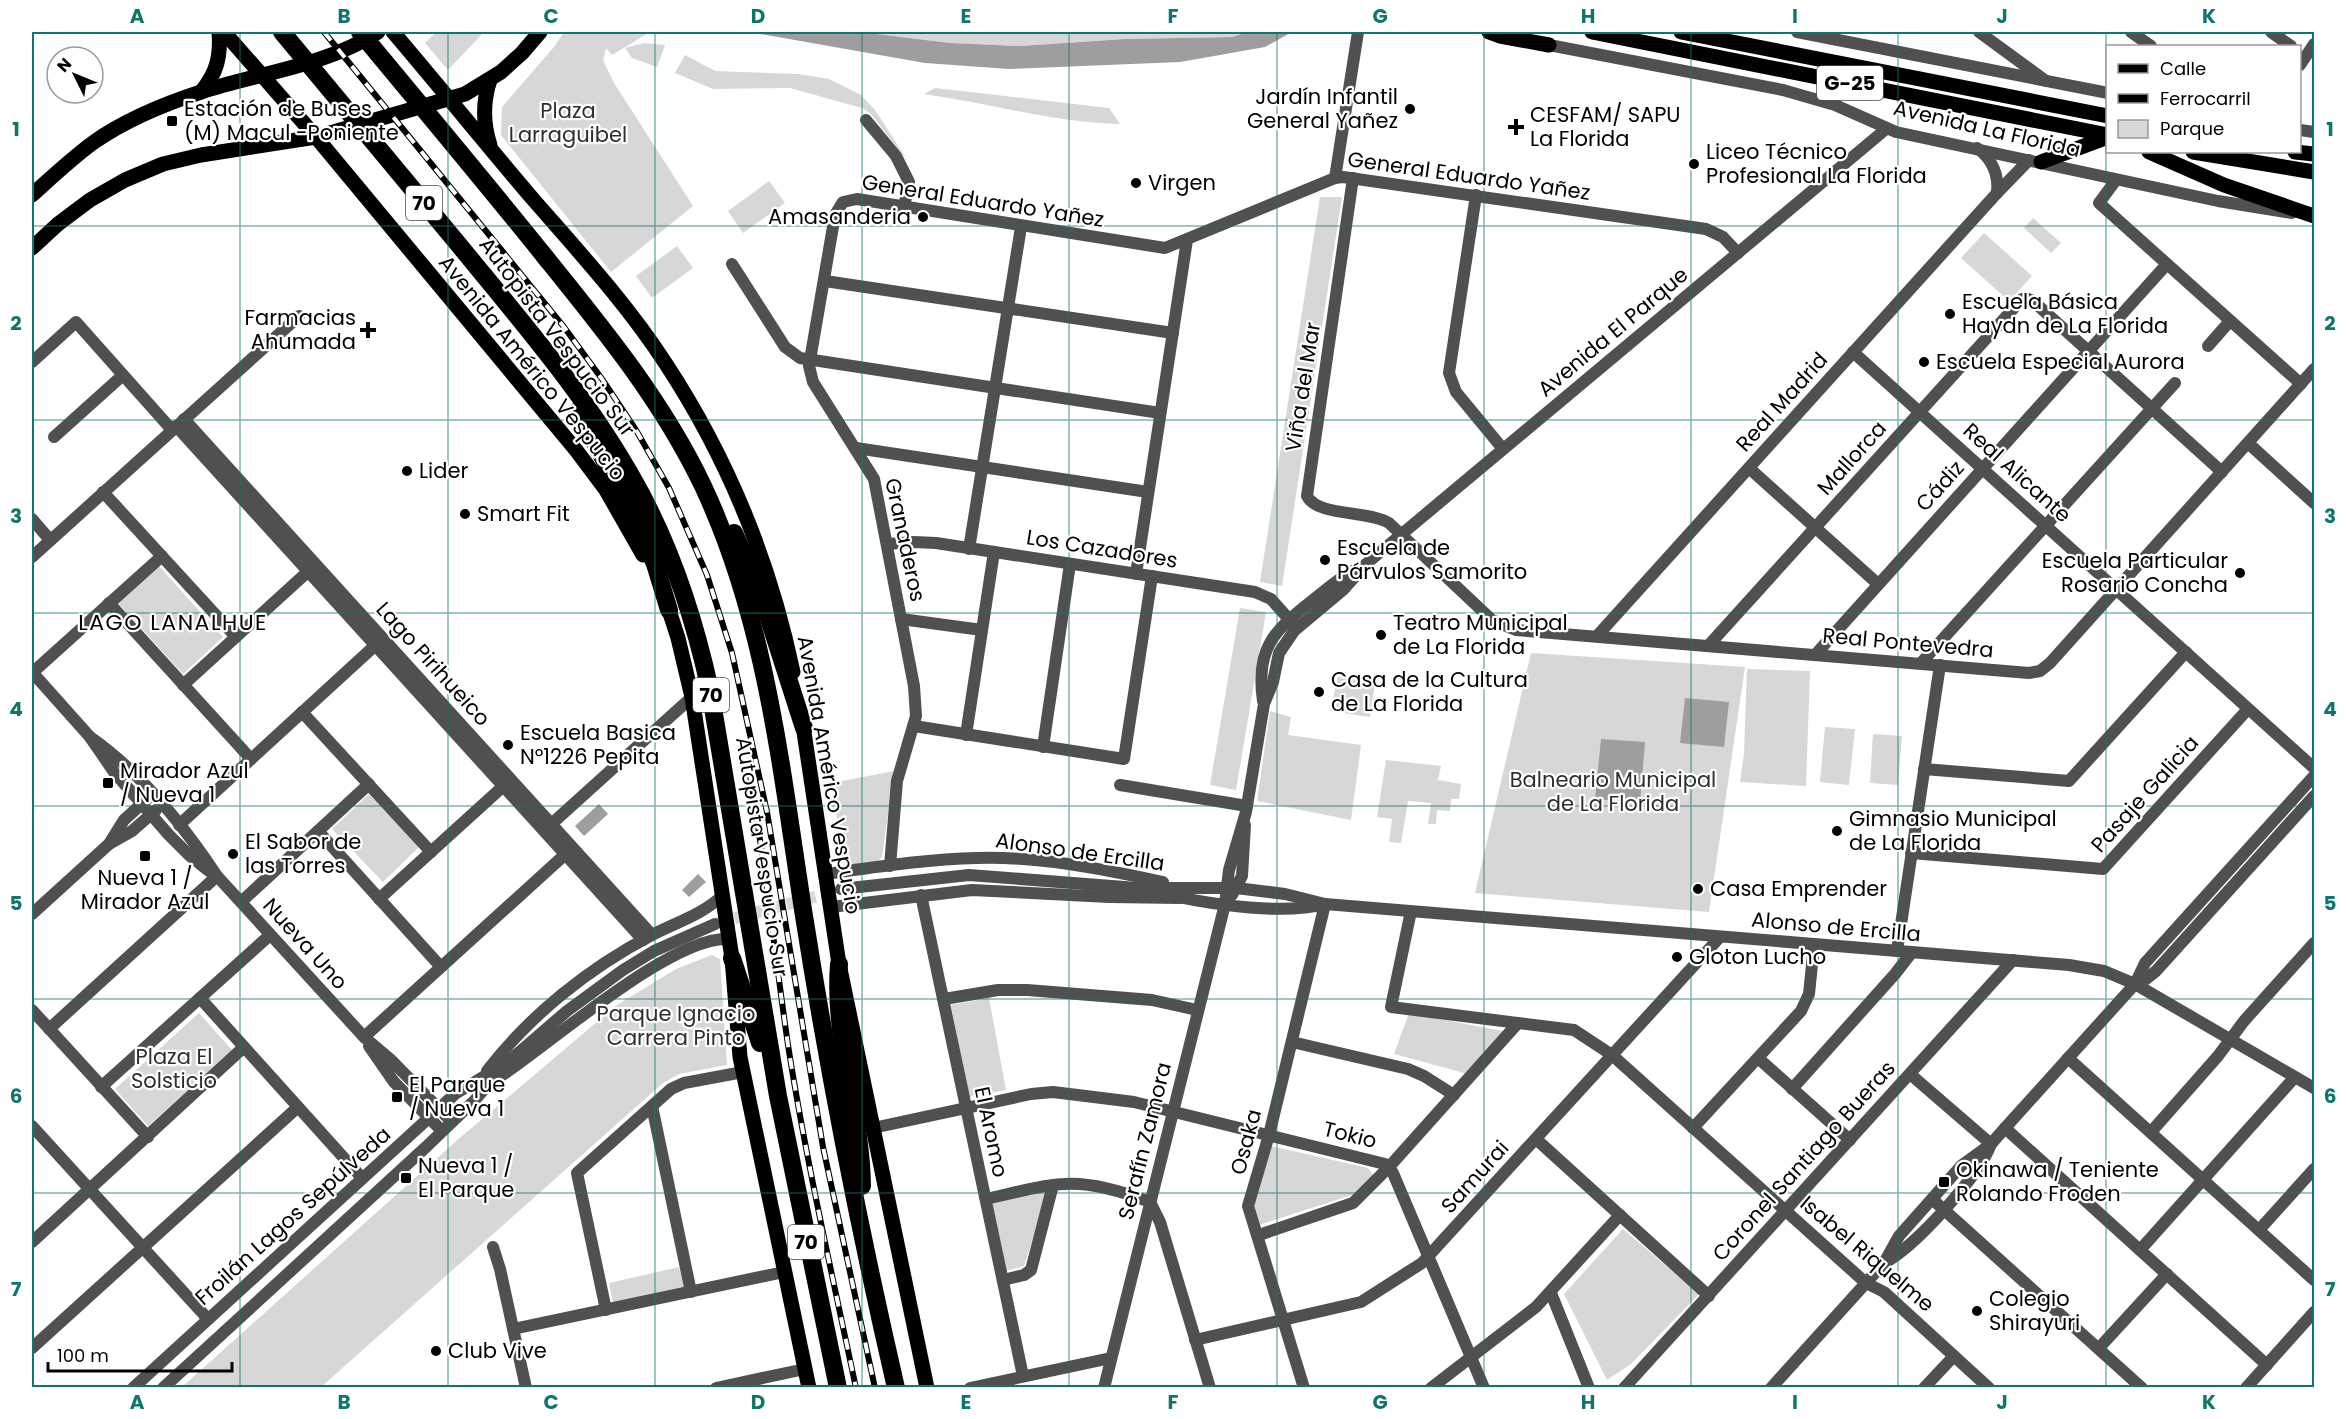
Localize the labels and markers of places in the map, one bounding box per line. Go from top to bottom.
place label: Jardín Infantil General Yañez [1247,82,1398,135]
place label: Estación de Buses (M) Macul -Poniente [184,94,399,147]
place label: CESFAM/ SAPU La Florida [1530,100,1681,153]
marker: Jardín Infantil General Yañez [1403,102,1417,116]
marker: Estación de Buses (M) Macul -Poniente [165,114,179,128]
marker: CESFAM/ SAPU La Florida [1507,118,1525,136]
place label: Liceo Técnico Profesional La Florida [1706,137,1927,190]
marker: Liceo Técnico Profesional La Florida [1687,157,1701,171]
place label: Virgen [1148,168,1216,197]
marker: Virgen [1129,176,1143,190]
place label: Amasanderia [768,202,911,231]
marker: Amasanderia [916,210,930,224]
place label: Escuela Básica Haydn de La Florida [1962,287,2168,340]
place label: Farmacias Ahumada [244,303,356,356]
marker: Escuela Básica Haydn de La Florida [1943,307,1957,321]
marker: Farmacias Ahumada [361,323,375,337]
place label: Escuela Especial Aurora [1936,347,2185,376]
marker: Escuela Especial Aurora [1917,355,1931,369]
place label: Lider [419,456,468,485]
marker: Lider [400,464,414,478]
place label: Smart Fit [477,499,570,528]
marker: Smart Fit [458,507,472,521]
place label: Escuela de Párvulos Samorito [1337,533,1527,586]
place label: Escuela Particular Rosario Concha [2042,546,2228,599]
marker: Escuela de Párvulos Samorito [1318,553,1332,567]
marker: Escuela Particular Rosario Concha [2233,566,2247,580]
place label: Teatro Municipal de La Florida [1393,608,1568,661]
marker: Teatro Municipal de La Florida [1374,628,1388,642]
place label: Casa de la Cultura de La Florida [1331,665,1528,718]
marker: Casa de la Cultura de La Florida [1312,685,1326,699]
place label: Escuela Basica N°1226 Pepita [520,718,676,771]
marker: Escuela Basica N°1226 Pepita [501,738,515,752]
place label: Mirador Azul / Nueva 1 [120,756,249,809]
marker: Mirador Azul / Nueva 1 [101,776,115,790]
place label: Gimnasio Municipal de La Florida [1849,804,2057,857]
marker: Gimnasio Municipal de La Florida [1830,824,1844,838]
place label: El Sabor de las Torres [245,827,361,880]
marker: El Sabor de las Torres [226,847,240,861]
marker: Nueva 1 / Mirador Azul [138,849,152,863]
place label: Nueva 1 / Mirador Azul [81,863,209,916]
place label: Casa Emprender [1710,874,1887,903]
marker: Casa Emprender [1691,882,1705,896]
place label: Gloton Lucho [1689,942,1826,971]
marker: Gloton Lucho [1670,950,1684,964]
place label: El Parque / Nueva 1 [409,1070,505,1123]
marker: El Parque / Nueva 1 [390,1090,404,1104]
place label: Nueva 1 / El Parque [418,1151,514,1204]
place label: Okinawa / Teniente Rolando Froden [1956,1155,2159,1208]
marker: Nueva 1 / El Parque [399,1171,413,1185]
marker: Okinawa / Teniente Rolando Froden [1937,1175,1951,1189]
place label: Colegio Shirayuri [1989,1284,2080,1337]
marker: Colegio Shirayuri [1970,1304,1984,1318]
place label: Club Vive [448,1336,547,1365]
marker: Club Vive [429,1344,443,1358]

